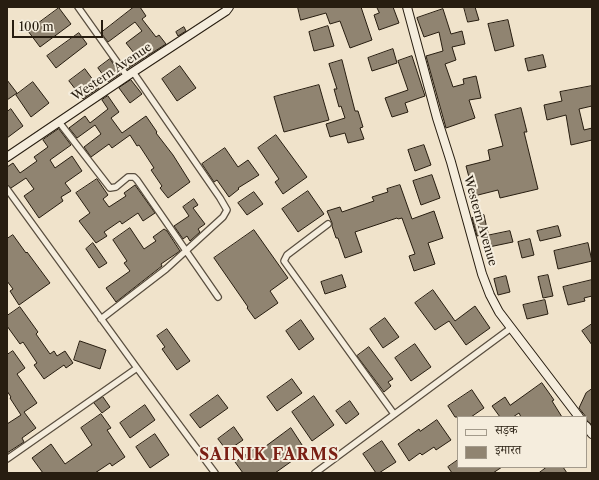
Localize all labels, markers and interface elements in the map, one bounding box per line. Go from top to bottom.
scale bar [14,12,105,38]
text: 100 m [19,19,54,34]
street label: Western Avenue [69,40,155,104]
street label: Western Avenue [460,174,500,268]
legend [457,416,587,468]
text: सड़क [495,422,518,437]
text: इमारत [495,442,521,457]
district label: SAINIK FARMS [199,445,339,465]

